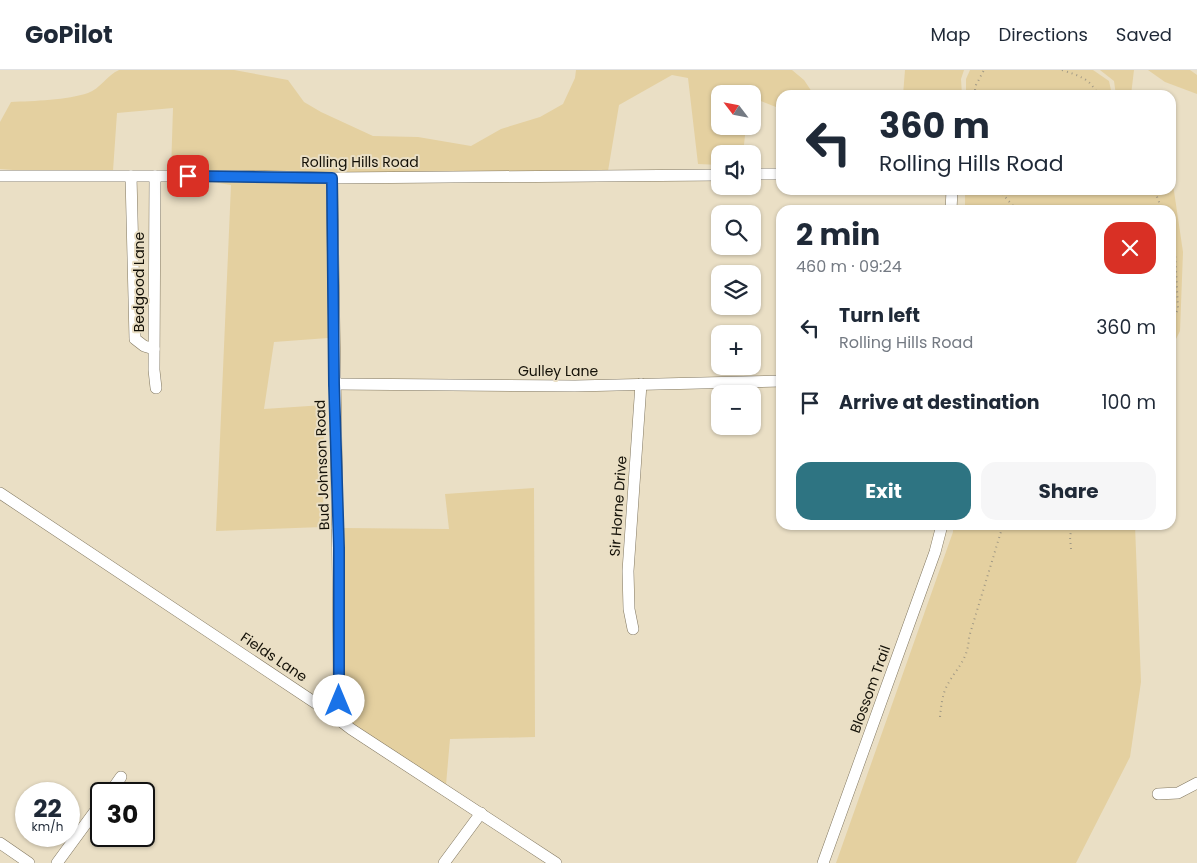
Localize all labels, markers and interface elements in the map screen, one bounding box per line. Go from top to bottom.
text: GoPilot [25,18,113,51]
text: Map [931,22,970,47]
text: Directions [998,22,1088,47]
text: Saved [1116,22,1172,47]
north arrow [711,85,761,135]
map controls [711,85,761,435]
text: 360 m [879,101,990,150]
icon: left [796,110,861,175]
button: sound [711,145,761,195]
text: Rolling Hills Road [879,148,1064,179]
street label: Rolling Hills Road [301,152,419,172]
pin [167,155,209,197]
icon: arrive [174,162,202,190]
button: search [711,205,761,255]
text: 2 min [796,213,880,256]
button: close [1104,222,1156,274]
street label: Bedgood Lane [129,231,149,332]
text: 460 m · 09:24 [796,255,902,278]
button: layers [711,265,761,315]
text: Turn left [839,302,920,329]
icon: left [796,314,824,342]
text: 360 m [1096,314,1156,341]
button: + [711,325,761,375]
text: Rolling Hills Road [839,331,973,354]
street label: Gulley Lane [518,361,598,381]
button: − [711,385,761,435]
icon: arrive [796,389,824,417]
text: Arrive at destination [839,389,1040,416]
text: 100 m [1101,389,1156,416]
street label: Bud Johnson Road [310,399,334,531]
street label: Sir Horne Drive [605,455,632,557]
button: Exit [796,462,971,520]
button: Share [981,462,1156,520]
street label: Fields Lane [237,627,311,687]
street label: Blossom Trail [845,642,895,736]
position arrow [312,674,364,726]
speed limit sign: 30 [90,782,155,847]
text: 22 [33,791,62,826]
text: km/h [32,818,63,835]

